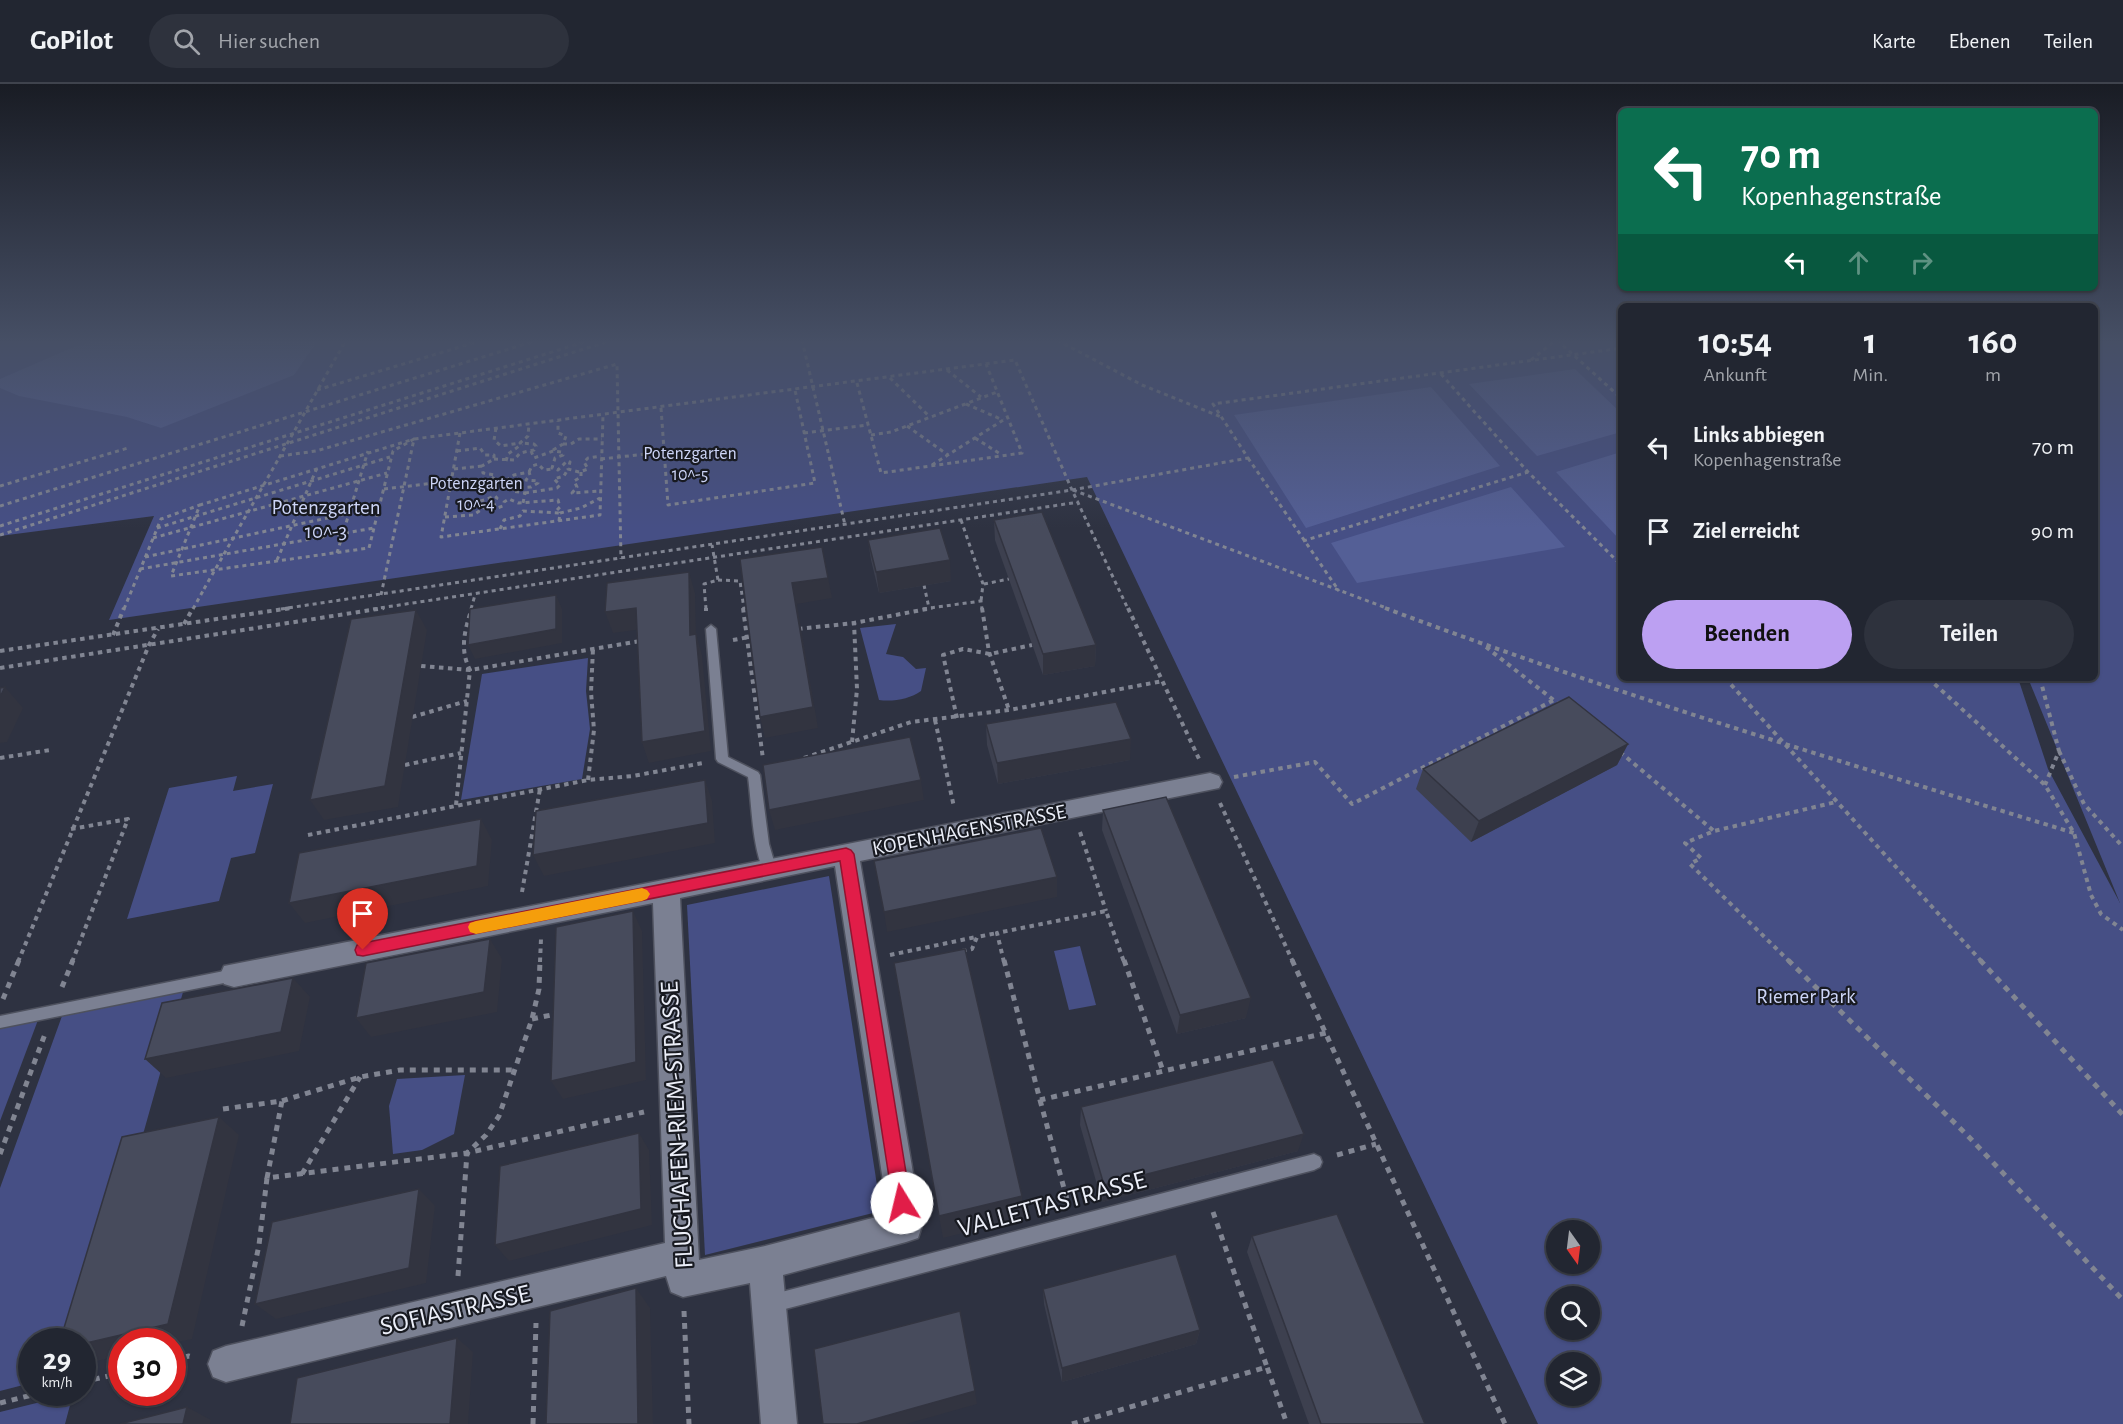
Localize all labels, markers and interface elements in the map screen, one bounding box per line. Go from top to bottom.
search box [149,14,569,68]
icon: search [170,25,203,58]
text: GoPilot [30,27,113,55]
text: Hier suchen [218,30,320,52]
text: Karte [1872,31,1916,52]
text: Ebenen [1949,31,2011,52]
text: Teilen [2044,31,2093,52]
icon: left [1642,132,1720,210]
text: 70 m [1741,134,1821,176]
text: Kopenhagenstraße [1741,183,1942,210]
icon: left [1779,246,1812,279]
icon: ahead [1842,246,1875,279]
icon: right [1905,246,1938,279]
text: 10:54 [1698,324,1772,360]
text: 1 [1864,324,1877,360]
text: 160 [1968,324,2018,360]
text: Ankunft [1703,365,1767,385]
text: Min. [1852,365,1888,385]
text: m [1985,365,2001,385]
text: Links abbiegen [1693,424,1825,446]
icon: left [1642,431,1675,464]
text: 70 m [2032,436,2074,458]
park label: Potenzgarten 10^-5 [643,445,737,484]
text: Kopenhagenstraße [1693,450,1842,470]
park label: Potenzgarten 10^-4 [429,475,523,514]
park label: Potenzgarten 10^-3 [271,497,381,542]
icon: arrive [1642,515,1675,548]
text: Ziel erreicht [1693,520,1800,542]
text: 90 m [2031,520,2074,542]
button: Beenden [1642,600,1852,669]
button: Teilen [1864,600,2074,669]
street label: KOPENHAGENSTRASSE [870,801,1068,859]
pin [337,888,388,950]
icon: arrive [346,897,379,930]
street label: FLUGHAFEN-RIEM-STRASSE [656,981,698,1269]
park label: Riemer Park [1756,986,1856,1007]
street label: VALLETTASTRASSE [955,1166,1149,1242]
position arrow [870,1171,934,1235]
north arrow [1546,1220,1600,1274]
map controls [1546,1220,1600,1406]
street label: SOFIASTRASSE [377,1280,533,1340]
button: search [1546,1286,1600,1340]
speed limit sign: 30 [108,1328,186,1406]
text: 29 [43,1345,71,1375]
button: layers [1546,1352,1600,1406]
text: km/h [42,1375,72,1390]

